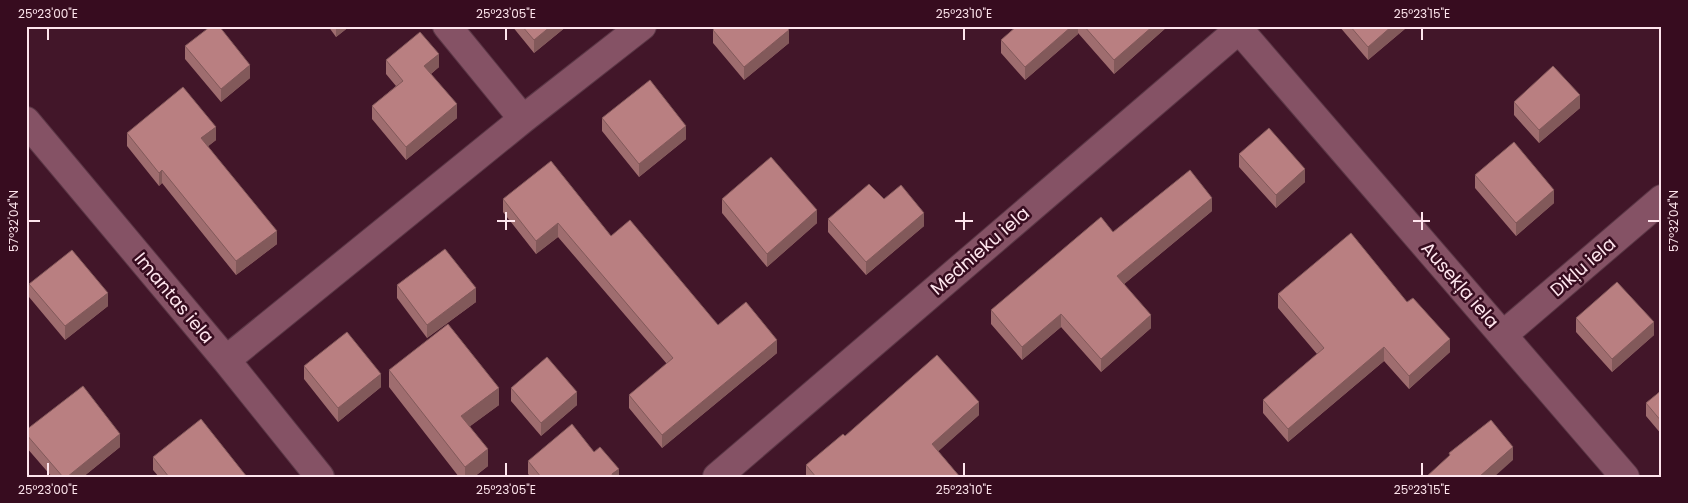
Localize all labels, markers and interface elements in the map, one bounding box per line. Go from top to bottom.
text: 25°23'00"E [18,5,78,22]
text: 25°23'05"E [476,5,536,22]
text: 25°23'10"E [936,5,992,22]
text: 25°23'15"E [1394,5,1450,22]
text: 57°32'04"N [5,190,22,252]
text: 57°32'04"N [1665,190,1682,252]
street label: Mednieku iela [925,201,1035,301]
street label: Dikļu iela [1545,231,1621,302]
street label: Ausekļa iela [1416,236,1505,333]
street label: Imantas iela [129,247,220,349]
text: 25°23'00"E [18,481,78,498]
text: 25°23'05"E [476,481,536,498]
text: 25°23'10"E [936,481,992,498]
text: 25°23'15"E [1394,481,1450,498]

